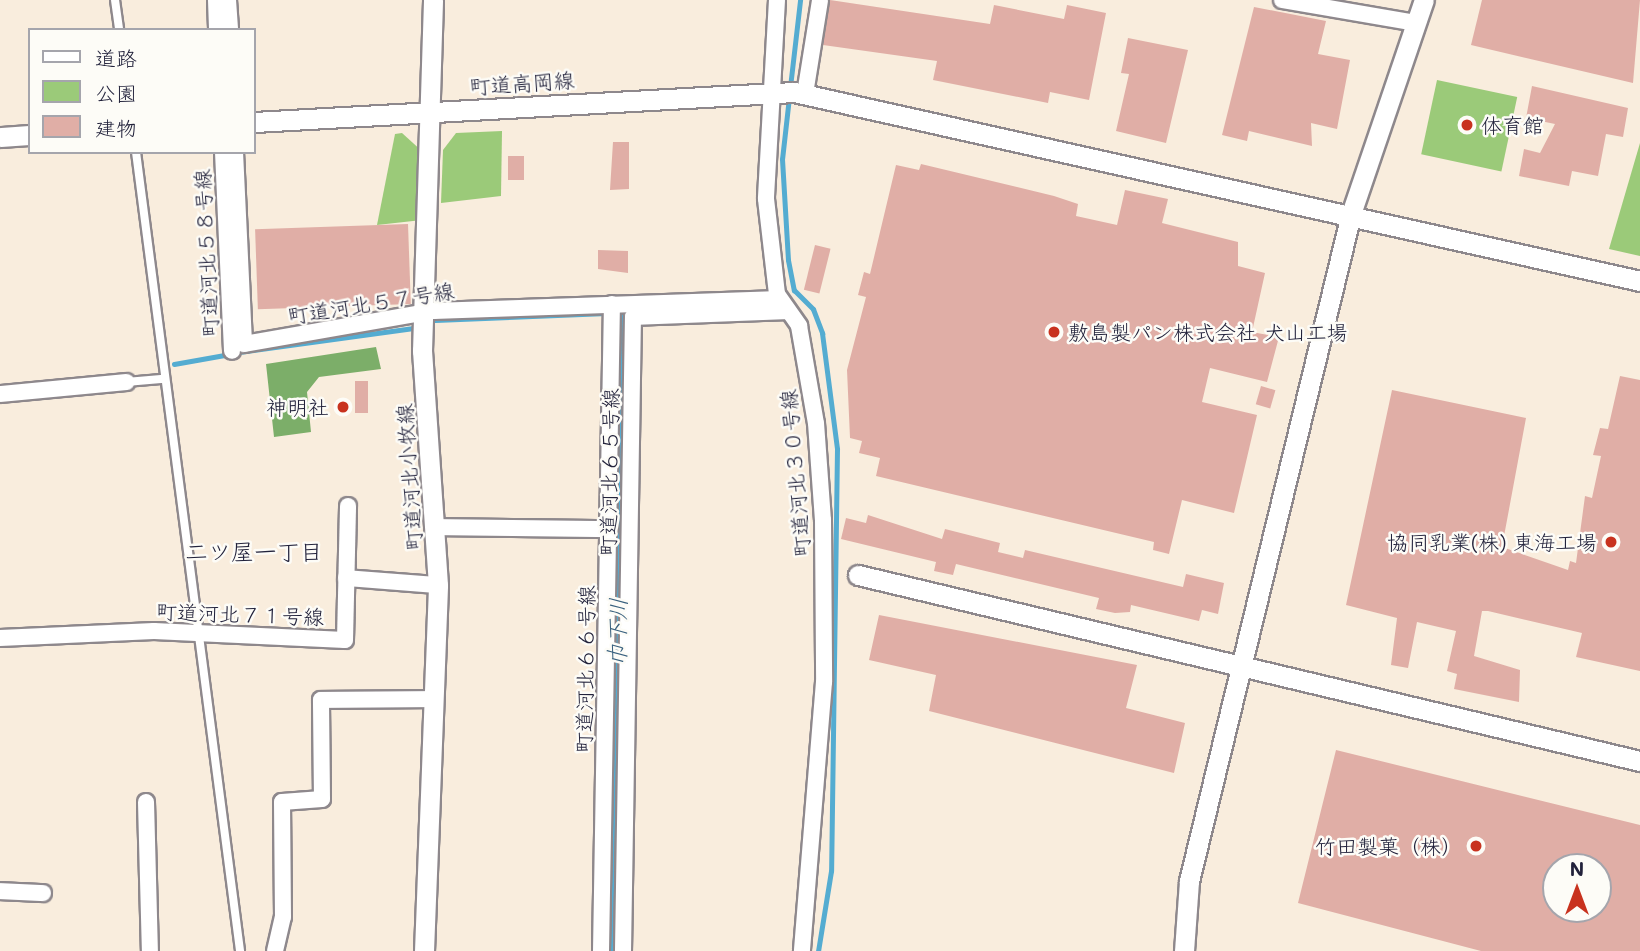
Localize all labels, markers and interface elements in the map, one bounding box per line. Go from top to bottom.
legend [28,28,256,154]
text: 道路 [95,44,137,71]
street label: 町道高岡線 [469,67,575,99]
text: 公園 [95,79,137,106]
place label: 体育館 [1481,112,1544,138]
text: 建物 [95,114,137,141]
marker: 体育館 [1459,117,1475,133]
street label: 町道河北５８号線 [189,168,223,338]
street label: 町道河北５７号線 [286,277,456,329]
place label: 敷島製パン株式会社 犬山工場 [1068,319,1348,345]
marker: 敷島製パン株式会社 犬山工場 [1046,324,1062,340]
street label: 町道河北６５号線 [595,388,623,556]
street label: 町道河北３０号線 [775,388,815,558]
place label: 神明社 [266,394,329,420]
marker: 神明社 [335,399,351,415]
street label: 町道河北小牧線 [391,403,427,551]
place label: 協同乳業(株) 東海工場 [1387,529,1597,555]
marker: 協同乳業(株) 東海工場 [1603,534,1619,550]
district label: 二ツ屋一丁目 [185,537,323,565]
street label: 町道河北６６号線 [571,585,599,753]
water label: 巾下川 [603,597,631,667]
street label: 町道河北７１号線 [156,598,324,630]
place label: 竹田製菓（株） [1315,833,1462,859]
marker: 竹田製菓（株） [1468,838,1484,854]
north arrow [1542,853,1612,923]
text: N [1570,856,1584,881]

